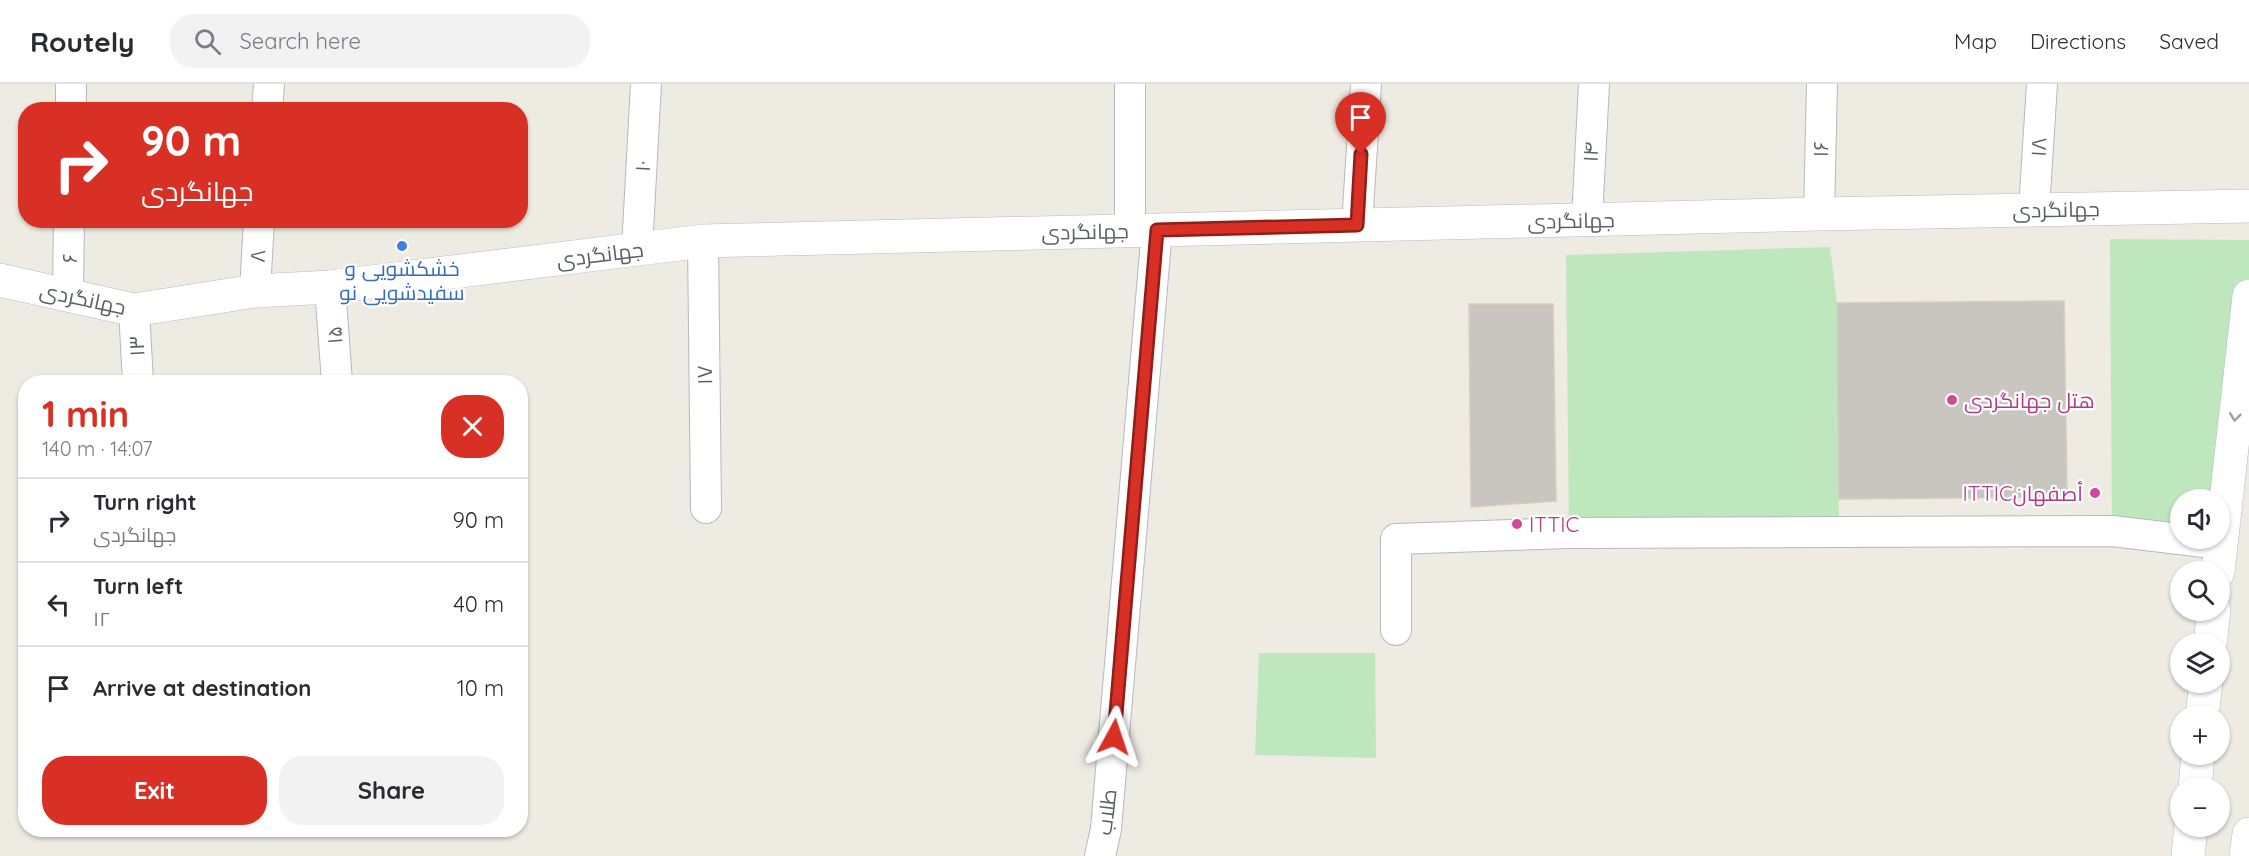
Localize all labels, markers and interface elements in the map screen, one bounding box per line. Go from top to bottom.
search box [170,14,590,68]
text: Routely [30,24,134,59]
icon: search [191,25,224,58]
text: Search here [239,27,361,55]
text: Map [1954,28,1997,54]
text: Directions [2030,28,2126,54]
text: Saved [2159,28,2219,54]
pin [1335,92,1386,154]
icon: arrive [1344,101,1377,134]
text: 90 m [141,114,241,167]
icon: right [42,126,120,204]
street label: ۱۸ [2025,137,2051,157]
street label: ۱۴ [1576,141,1604,163]
street label: ۱۶ [1807,141,1833,157]
street label: ۱۰ [629,159,655,173]
text: جهانگردی [141,174,253,208]
street label: جهانگردی [2012,195,2100,224]
street label: جهانگردی [1527,206,1615,235]
street label: جهانگردی [1041,217,1129,246]
street label: جهانگردی [555,236,645,273]
marker: خشکشویی و سفیدشویی نو [395,239,409,253]
street label: ۸ [244,249,270,263]
street label: ۶ [56,253,82,263]
place label: خشکشویی و سفیدشویی نو [339,255,465,306]
street label: جهانگردی [37,276,128,321]
street label: ۱۵ [320,325,348,345]
street label: ۱۳ [122,335,150,357]
street label: ۱۷ [691,365,717,385]
place label: هتل جهانگردی [1964,387,2095,414]
text: 1 min [42,391,129,436]
marker: هتل جهانگردی [1945,393,1959,407]
button: close [441,395,504,458]
one-way arrow [2229,412,2242,421]
text: 140 m · 14:07 [42,436,153,461]
place label: ITTICأصفهان [1962,480,2083,507]
marker: ITTICأصفهان [2088,486,2102,500]
text: Turn right [93,488,197,516]
map controls [2170,489,2230,837]
button: sound [2170,489,2230,549]
icon: right [42,504,75,537]
text: 90 m [453,506,504,534]
place label: ITTIC [1529,511,1579,537]
marker: ITTIC [1510,517,1524,531]
text: جهانگردی [93,522,176,547]
button: search [2170,561,2230,621]
text: Turn left [93,572,183,600]
icon: left [42,588,75,621]
text: 40 m [453,590,504,618]
text: ۱۲ [93,606,110,631]
button: layers [2170,633,2230,693]
icon: arrive [42,672,75,705]
text: Arrive at destination [93,674,311,702]
text: 10 m [457,674,504,702]
position arrow [1082,705,1146,769]
button: + [2170,705,2230,765]
button: Exit [42,756,267,825]
button: Share [279,756,504,825]
button: − [2170,777,2230,837]
street label: طلاب [1090,787,1122,837]

